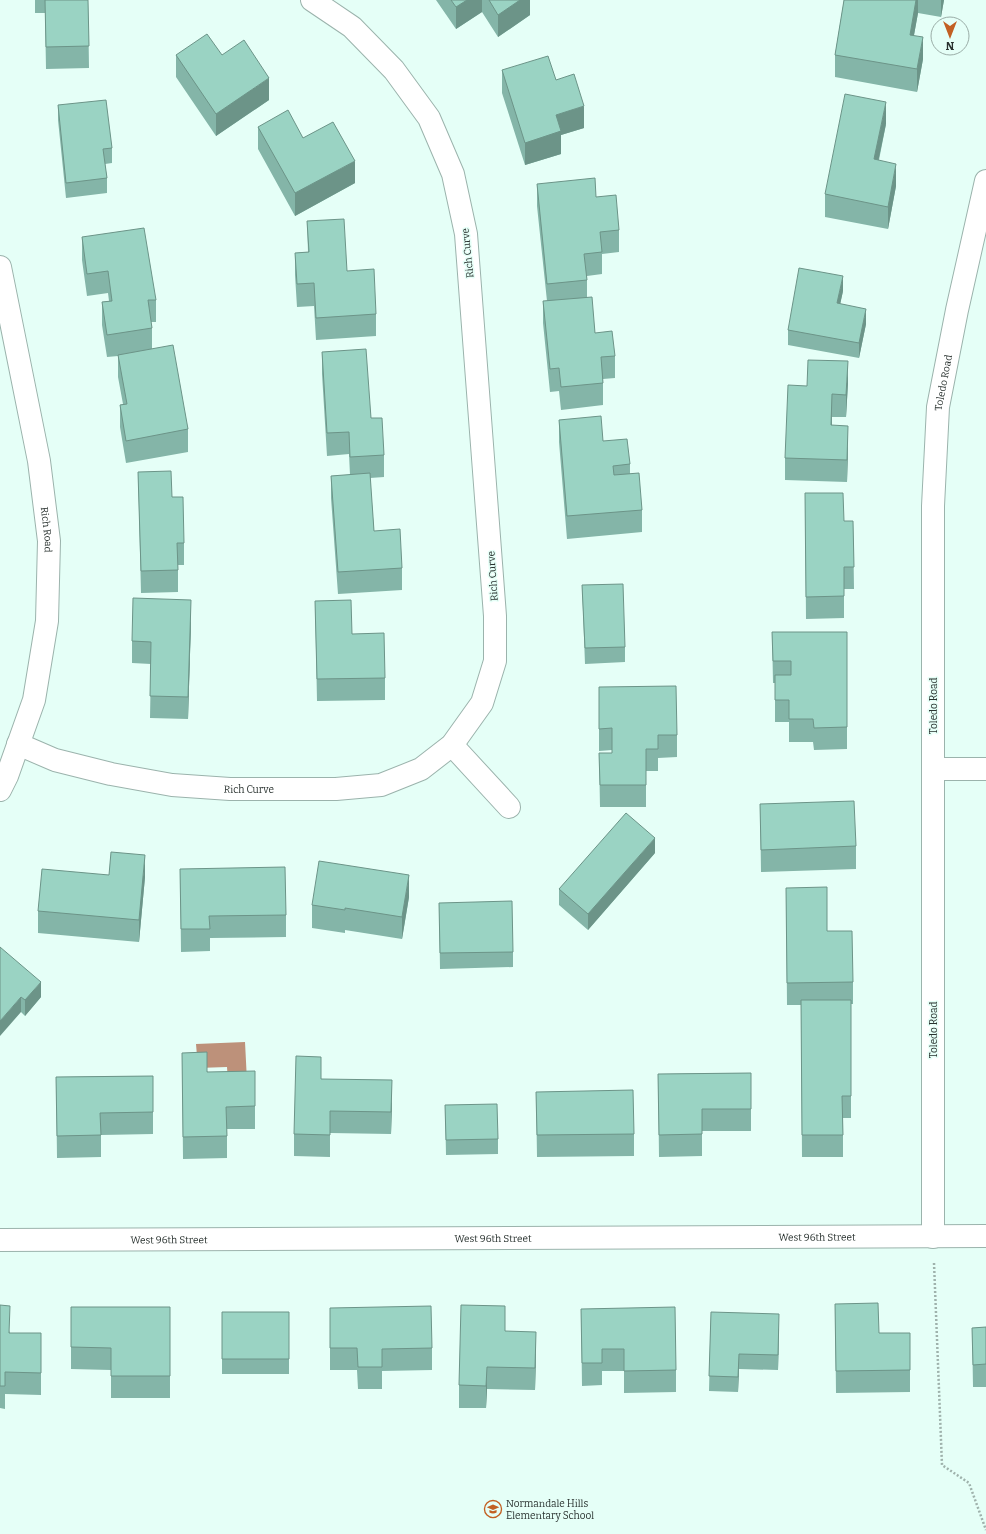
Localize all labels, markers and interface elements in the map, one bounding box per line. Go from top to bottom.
north arrow [930,16,970,56]
text: N [945,39,954,52]
street label: Rich Curve [459,227,477,278]
street label: Toledo Road [933,354,955,411]
street label: Rich Road [38,506,54,553]
street label: Rich Curve [485,551,501,601]
street label: Toledo Road [928,678,940,734]
street label: Rich Curve [223,784,274,796]
street label: Toledo Road [928,1002,940,1058]
street label: West 96th Street [778,1232,856,1244]
street label: West 96th Street [454,1233,532,1245]
street label: West 96th Street [130,1234,208,1246]
place label: Normandale Hills Elementary School [506,1498,594,1522]
school or university icon: Normandale Hills Elementary School [483,1499,503,1519]

